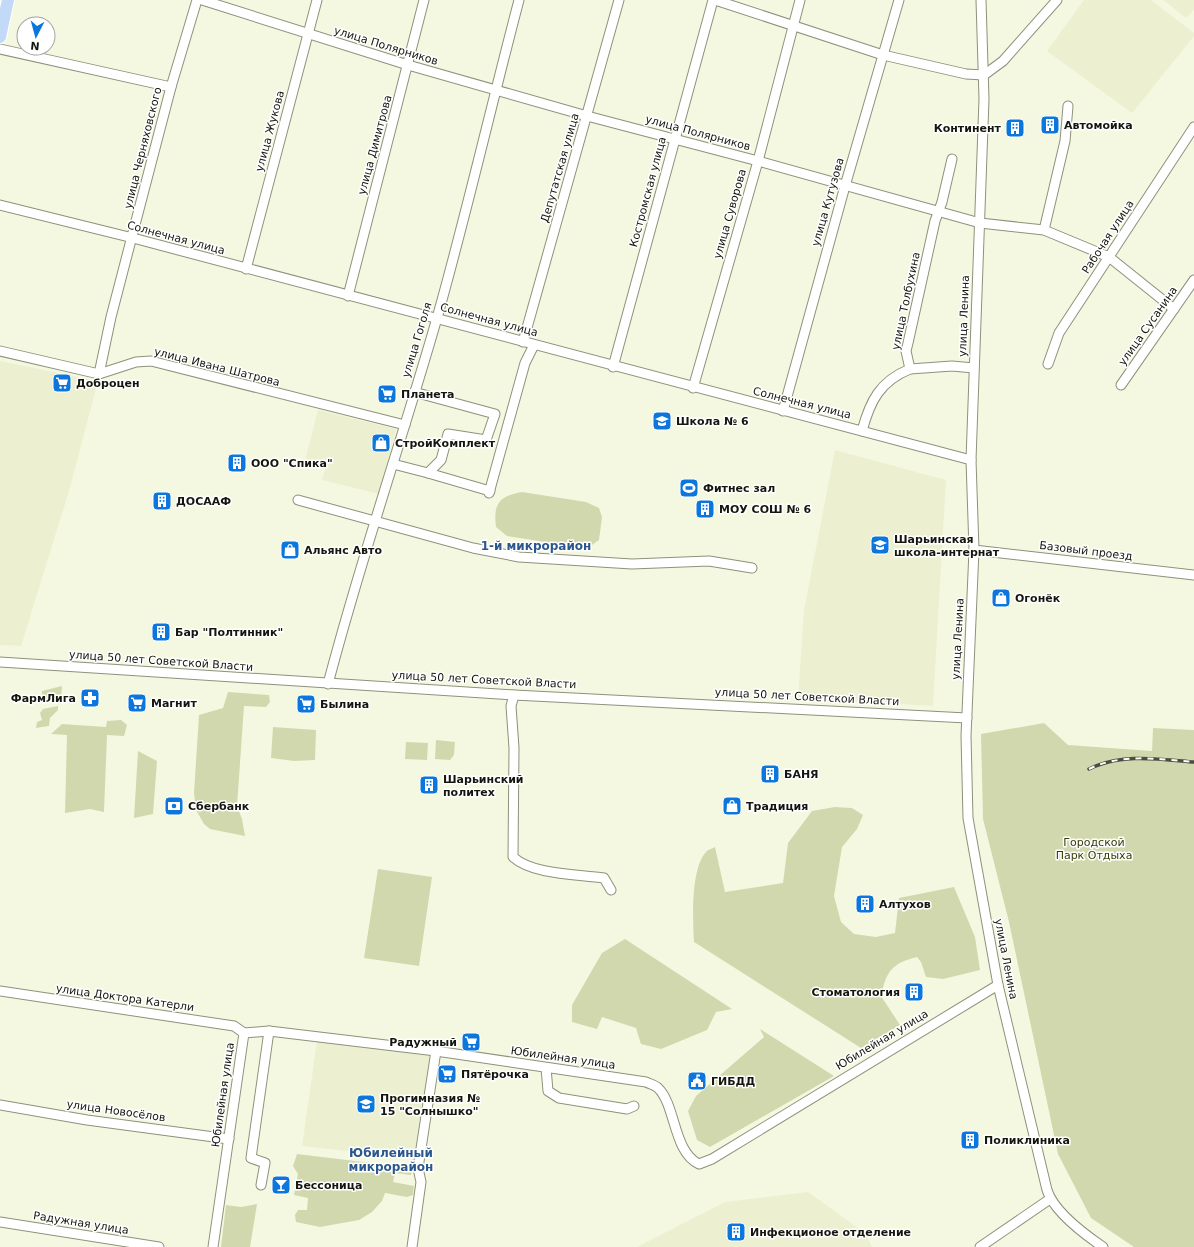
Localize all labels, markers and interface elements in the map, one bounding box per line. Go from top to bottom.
north arrow [16,16,56,56]
street label: улица Полярников [332,24,440,68]
text: N [30,39,40,52]
street label: улица Черняховского [122,85,165,210]
street label: улица Жукова [253,89,287,173]
street label: улица Димитрова [355,94,395,196]
street label: Депутатская улица [538,112,582,224]
street label: улица Полярников [644,113,752,153]
building icon: Автомойка [1039,114,1061,136]
building icon: Континент [1004,117,1026,139]
place label: Автомойка [1064,119,1133,132]
place label: Континент [934,122,1002,135]
street label: Костромская улица [627,136,669,248]
street label: улица Кутузова [809,156,847,248]
street label: улица Суворова [711,168,749,260]
street label: Рабочая улица [1079,198,1137,276]
street label: Солнечная улица [126,219,226,257]
street label: улица Толбухина [889,251,923,351]
street label: улица Ленина [956,275,972,357]
street label: улица Сусанина [1116,284,1180,368]
street label: улица Гоголя [399,301,435,379]
street label: Солнечная улица [439,301,539,339]
street label: улица Ивана Шатрова [153,345,281,389]
supermarket icon: Доброцен [51,372,73,394]
place label: Доброцен [76,377,140,390]
supermarket icon: Планета [376,383,398,405]
street label: Солнечная улица [751,384,853,422]
place label: Планета [401,388,455,401]
school or university icon: Школа № 6 [651,410,673,432]
place label: Школа № 6 [676,415,749,428]
shop icon: СтройКомплект [370,432,392,454]
place label: СтройКомплект [395,437,496,450]
building icon: ООО "Спика" [226,452,248,474]
place label: ООО "Спика" [251,457,333,470]
sports icon: Фитнес зал [678,477,700,499]
place label: Фитнес зал [703,482,775,495]
building icon: ДОСААФ [151,490,173,512]
place label: ДОСААФ [176,495,231,508]
building icon: МОУ СОШ № 6 [694,498,716,520]
place label: МОУ СОШ № 6 [719,503,812,516]
place label: Шарьинская школа-интернат [894,533,1000,559]
school or university icon: Шарьинская школа-интернат [869,534,891,556]
shop icon: Альянс Авто [279,539,301,561]
district label: 1-й микрорайон [481,539,591,553]
street label: Базовый проезд [1039,539,1134,563]
place label: Альянс Авто [304,544,382,557]
shop icon: Огонёк [990,587,1012,609]
place label: Огонёк [1015,592,1061,605]
street label: улица Ленина [949,598,967,680]
building icon: Бар "Полтинник" [150,621,172,643]
place label: Бар "Полтинник" [175,626,283,639]
street label: улица 50 лет Советской Власти [68,648,254,674]
street label: улица 50 лет Советской Власти [391,669,577,691]
street label: улица 50 лет Советской Власти [714,686,900,708]
pharmacy icon: ФармЛига [79,687,101,709]
place label: ФармЛига [11,692,76,705]
supermarket icon: Магнит [126,692,148,714]
supermarket icon: Былина [295,693,317,715]
place label: Магнит [151,697,197,710]
place label: Былина [320,698,369,711]
building icon: БАНЯ [759,763,781,785]
place label: БАНЯ [784,768,819,781]
place label: Шарьинский политех [443,773,524,799]
building icon: Шарьинский политех [418,774,440,796]
bank icon: Сбербанк [163,795,185,817]
shop icon: Традиция [721,795,743,817]
place label: Сбербанк [188,800,250,813]
place label: Традиция [746,800,808,813]
park label: Городской Парк Отдыха [1056,836,1132,862]
building icon: Алтухов [854,893,876,915]
place label: Алтухов [879,898,931,911]
street label: улица Ленина [992,918,1020,1000]
building icon: Стоматология [903,981,925,1003]
street label: улица Доктора Катерли [55,982,195,1014]
place label: Стоматология [812,986,900,999]
street label: Юбилейная улица [833,1007,931,1073]
supermarket icon: Радужный [460,1031,482,1053]
place label: Радужный [389,1036,457,1049]
street label: Юбилейная улица [209,1042,237,1148]
street label: Юбилейная улица [510,1044,616,1072]
supermarket icon: Пятёрочка [436,1063,458,1085]
place label: Пятёрочка [461,1068,529,1081]
public building icon: ГИБДД [686,1070,708,1092]
place label: ГИБДД [711,1075,755,1088]
place label: Прогимназия № 15 "Солнышко" [380,1092,480,1118]
school or university icon: Прогимназия № 15 "Солнышко" [355,1093,377,1115]
street label: улица Новосёлов [66,1098,166,1124]
building icon: Поликлиника [959,1129,981,1151]
place label: Поликлиника [984,1134,1070,1147]
district label: Юбилейный микрорайон [349,1146,433,1174]
bar icon: Бессоница [270,1174,292,1196]
place label: Бессоница [295,1179,362,1192]
street label: Радужная улица [32,1209,130,1237]
building icon: Инфекционое отделение [725,1221,747,1243]
place label: Инфекционое отделение [750,1226,911,1239]

